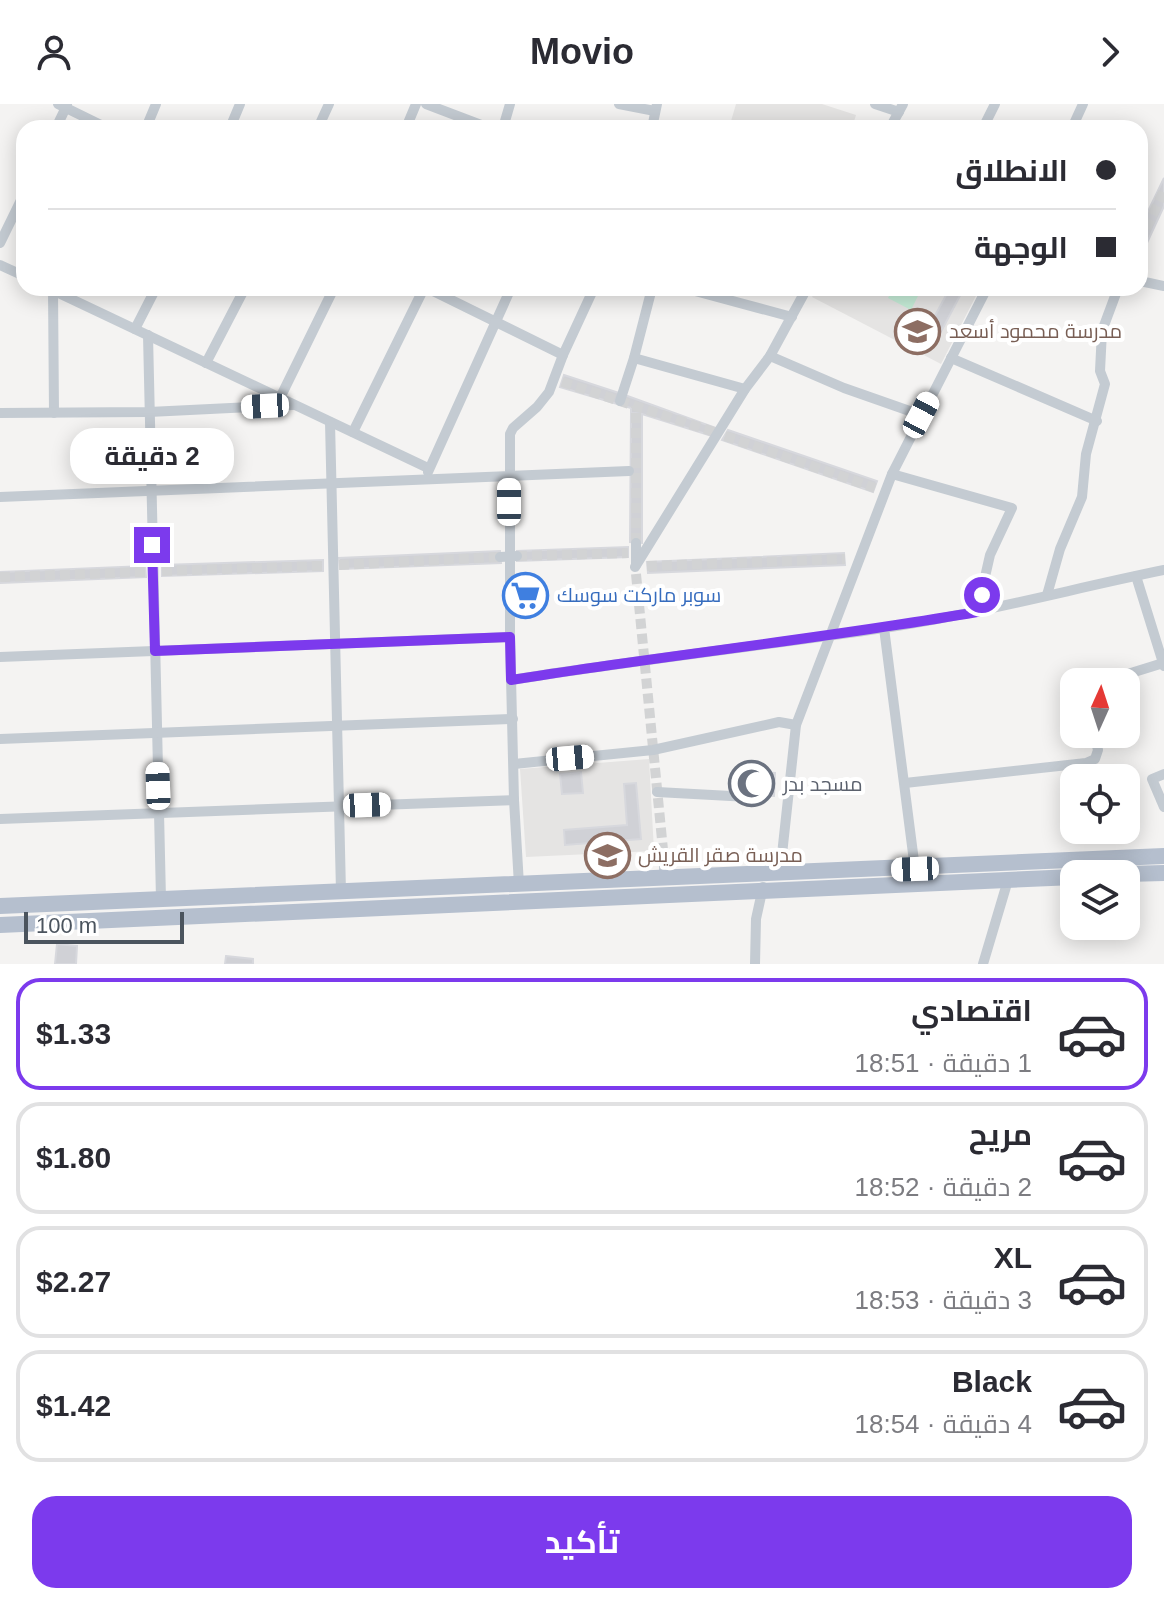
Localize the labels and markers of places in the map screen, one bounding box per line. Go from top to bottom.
school or university icon: مدرسة محمود أسعد [894,307,942,355]
place label: مدرسة محمود أسعد [949,319,1122,343]
supermarket icon: سوبر ماركت سوسك [502,571,550,619]
place label: سوبر ماركت سوسك [557,584,721,607]
mosque icon: مسجد بدر [728,760,776,808]
place label: مسجد بدر [782,773,863,796]
school or university icon: مدرسة صقر القريش [583,831,631,879]
place label: مدرسة صقر القريش [638,844,803,868]

